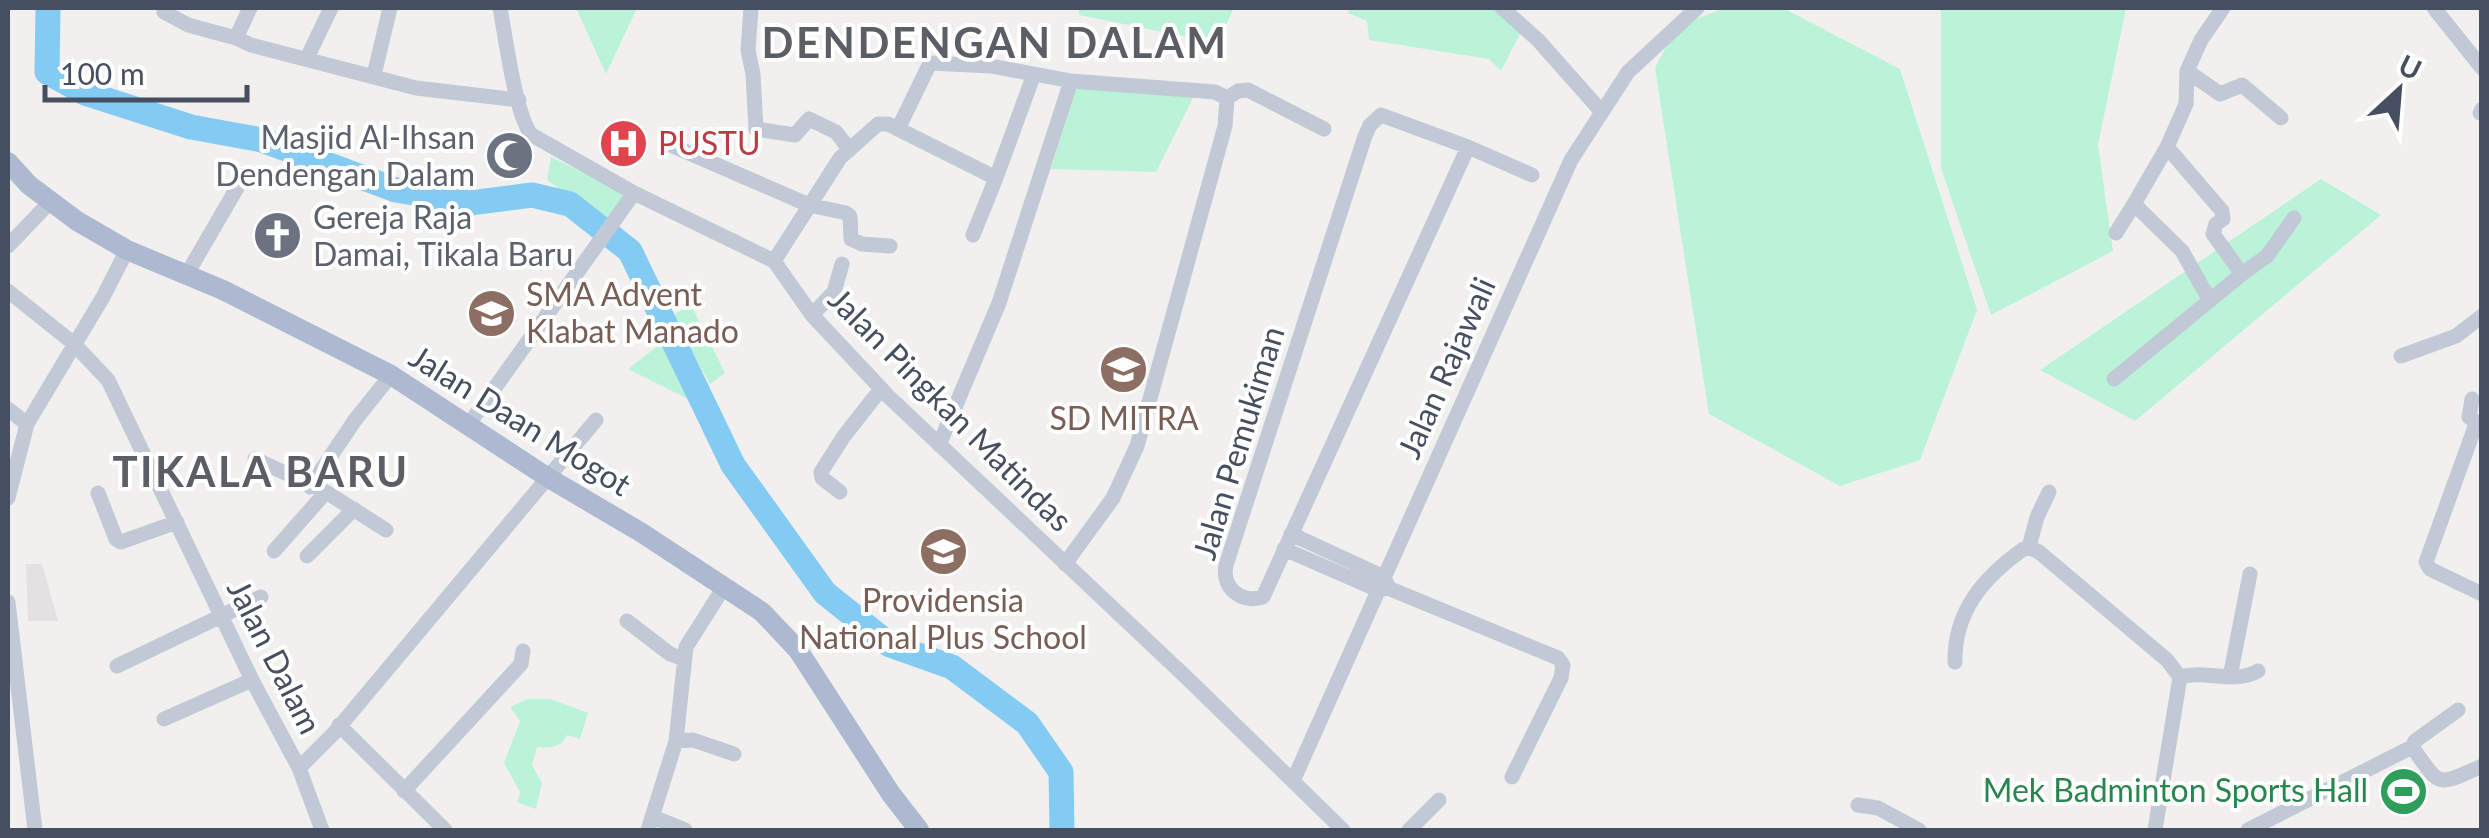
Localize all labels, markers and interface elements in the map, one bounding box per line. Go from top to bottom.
district label: DENDENGAN DALAM [761,17,1229,67]
scale bar [45,40,248,102]
north arrow [2349,40,2449,140]
text: U [2394,47,2427,86]
text: 100 m [60,55,145,91]
place label: Masjid Al-Ihsan Dendengan Dalam [215,117,475,193]
hospital icon: PUSTU [597,118,649,170]
place label: PUSTU [658,123,761,162]
mosque icon: Masjid Al-Ihsan Dendengan Dalam [484,130,536,182]
place label: Gereja Raja Damai, Tikala Baru [313,197,573,273]
church icon: Gereja Raja Damai, Tikala Baru [252,210,304,262]
street label: Jalan Rajawali [1388,271,1503,464]
place label: SMA Advent Klabat Manado [526,274,739,350]
street label: Jalan Pingkan Matindas [821,279,1081,539]
school or university icon: SMA Advent Klabat Manado [465,287,517,339]
street label: Jalan Pemukiman [1184,321,1292,564]
street label: Jalan Daan Mogot [403,336,639,504]
school or university icon: SD MITRA [1098,343,1150,395]
place label: SD MITRA [1049,398,1199,437]
district label: TIKALA BARU [112,446,410,496]
school or university icon: Providensia National Plus School [917,525,969,577]
street label: Jalan Dalam [220,573,331,740]
place label: Providensia National Plus School [799,580,1087,656]
sports icon: Mek Badminton Sports Hall [2377,765,2429,817]
place label: Mek Badminton Sports Hall [1983,770,2368,809]

